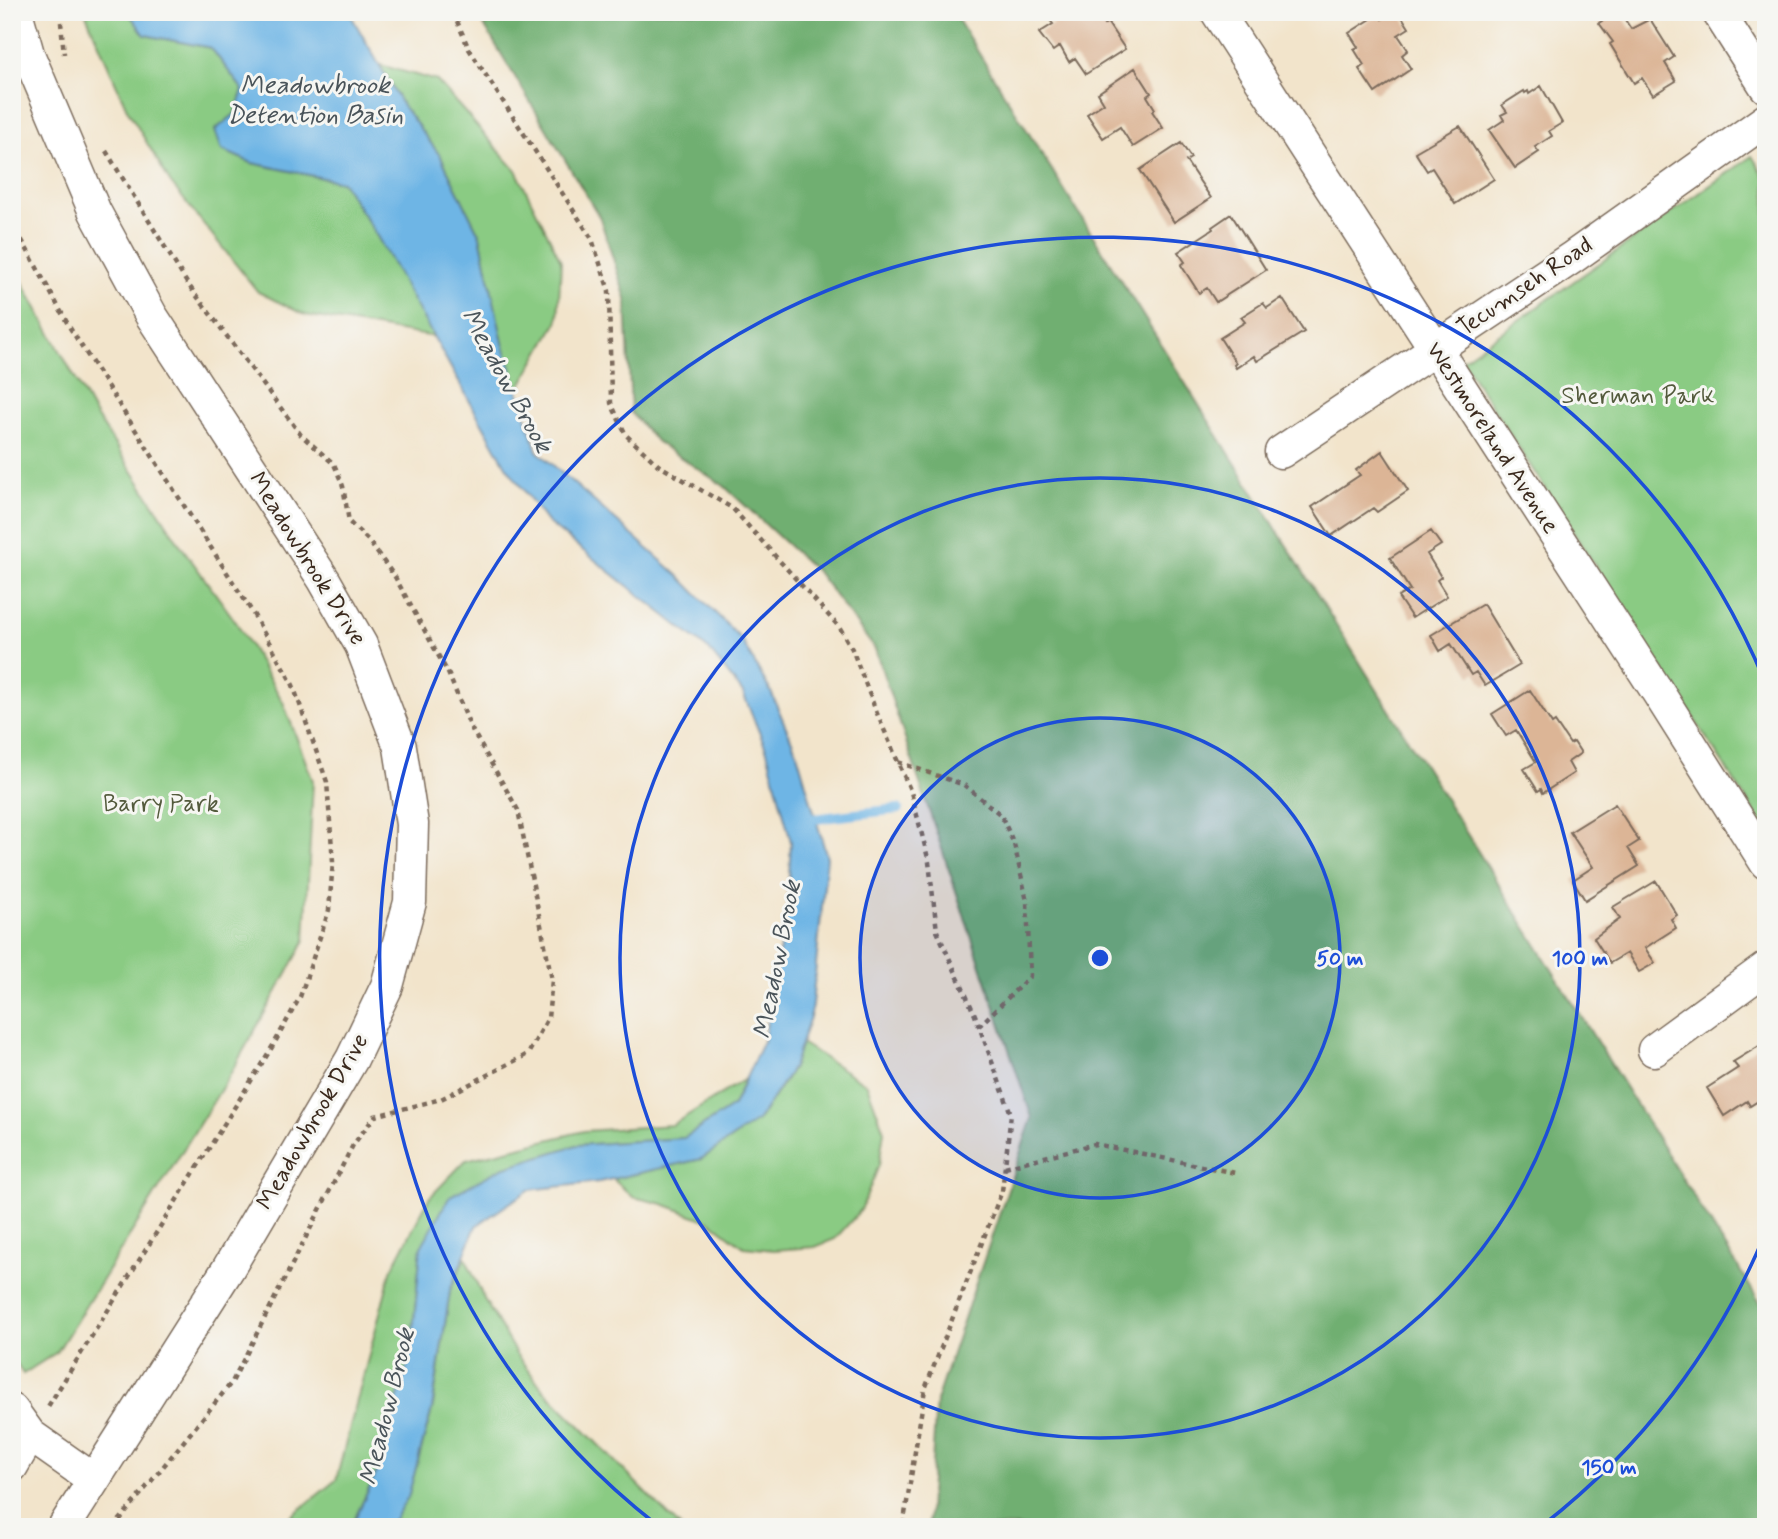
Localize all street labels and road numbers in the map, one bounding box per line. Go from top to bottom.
street label: Tecumseh Road [1451,230,1599,344]
street label: Westmoreland Avenue [1418,336,1566,540]
street label: Meadowbrook Drive [241,466,373,652]
street label: Meadowbrook Drive [250,1028,376,1216]

